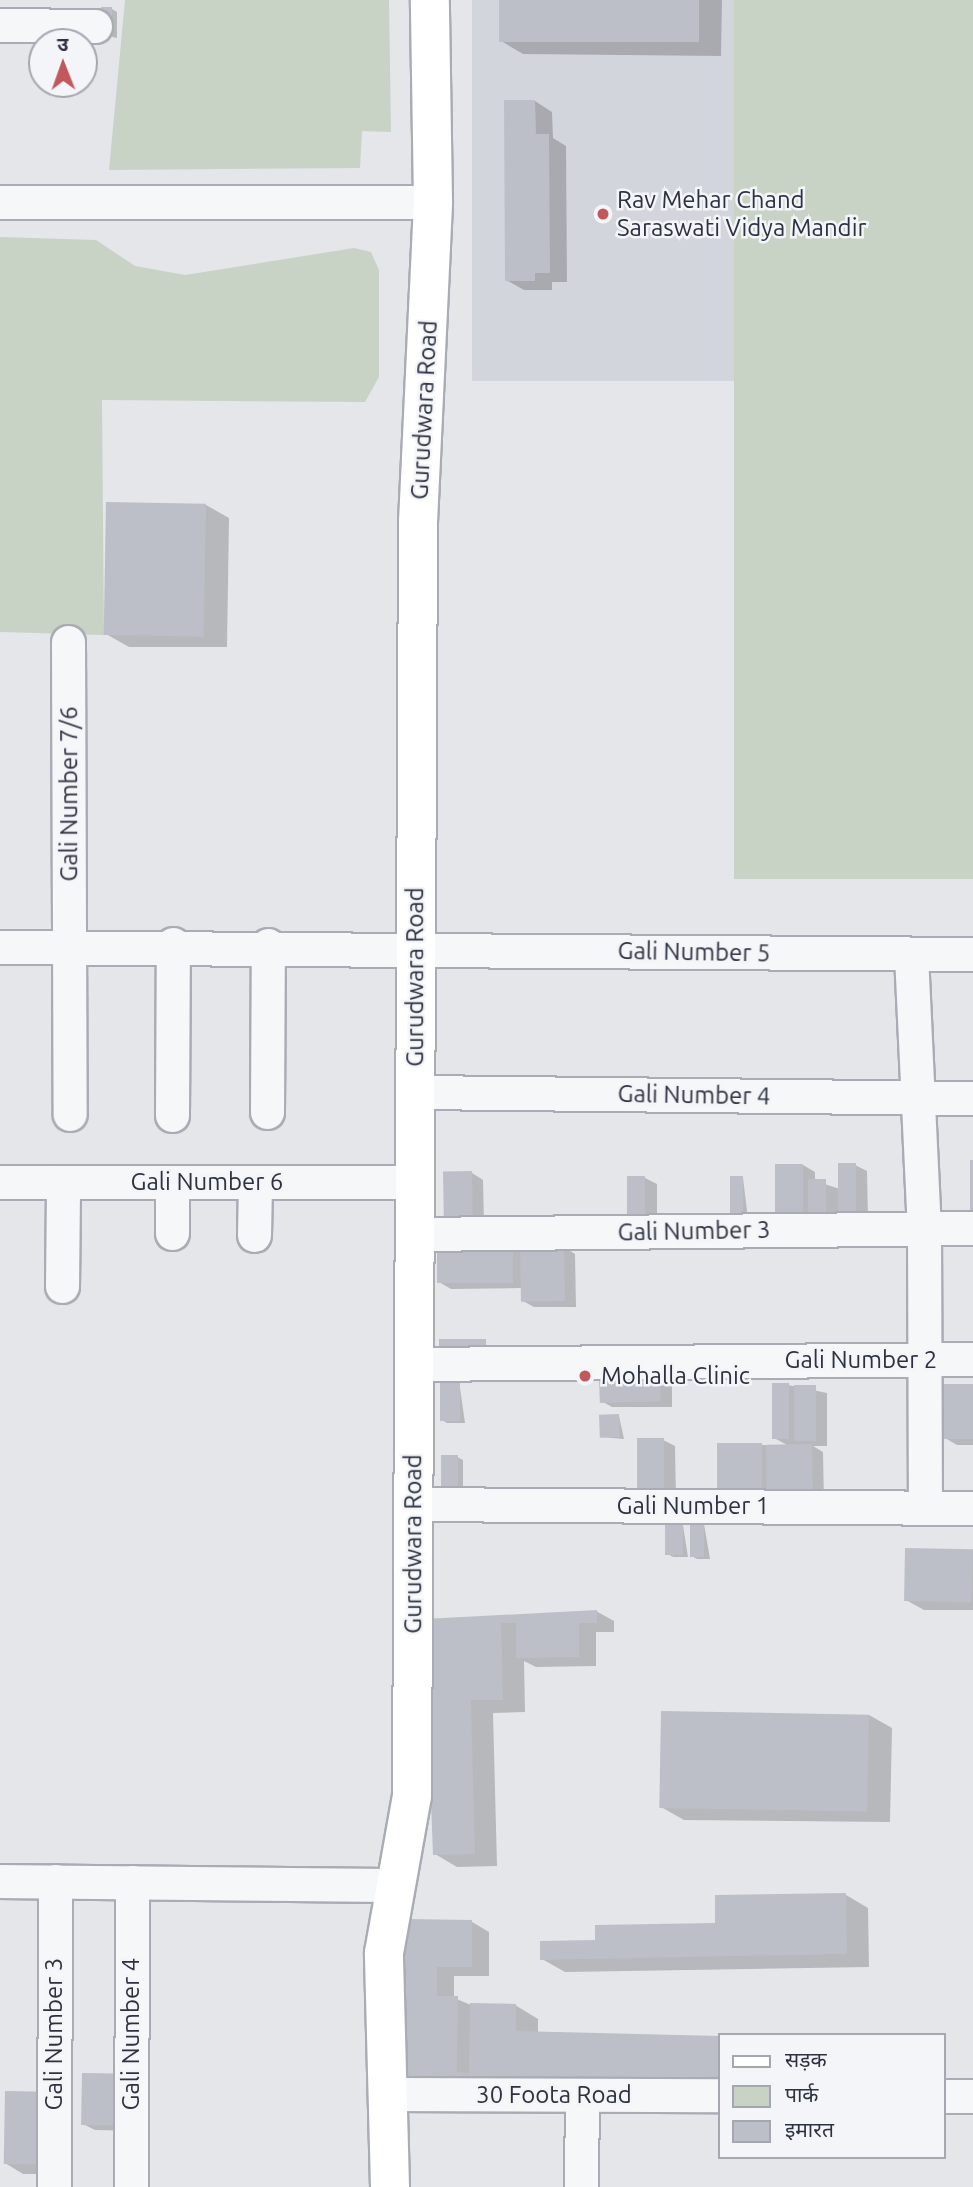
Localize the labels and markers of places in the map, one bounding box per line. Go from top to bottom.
place label: Rav Mehar Chand Saraswati Vidya Mandir [617,186,867,242]
marker: Rav Mehar Chand Saraswati Vidya Mandir [595,206,611,222]
place label: Mohalla Clinic [601,1362,750,1390]
marker: Mohalla Clinic [575,1366,595,1386]

